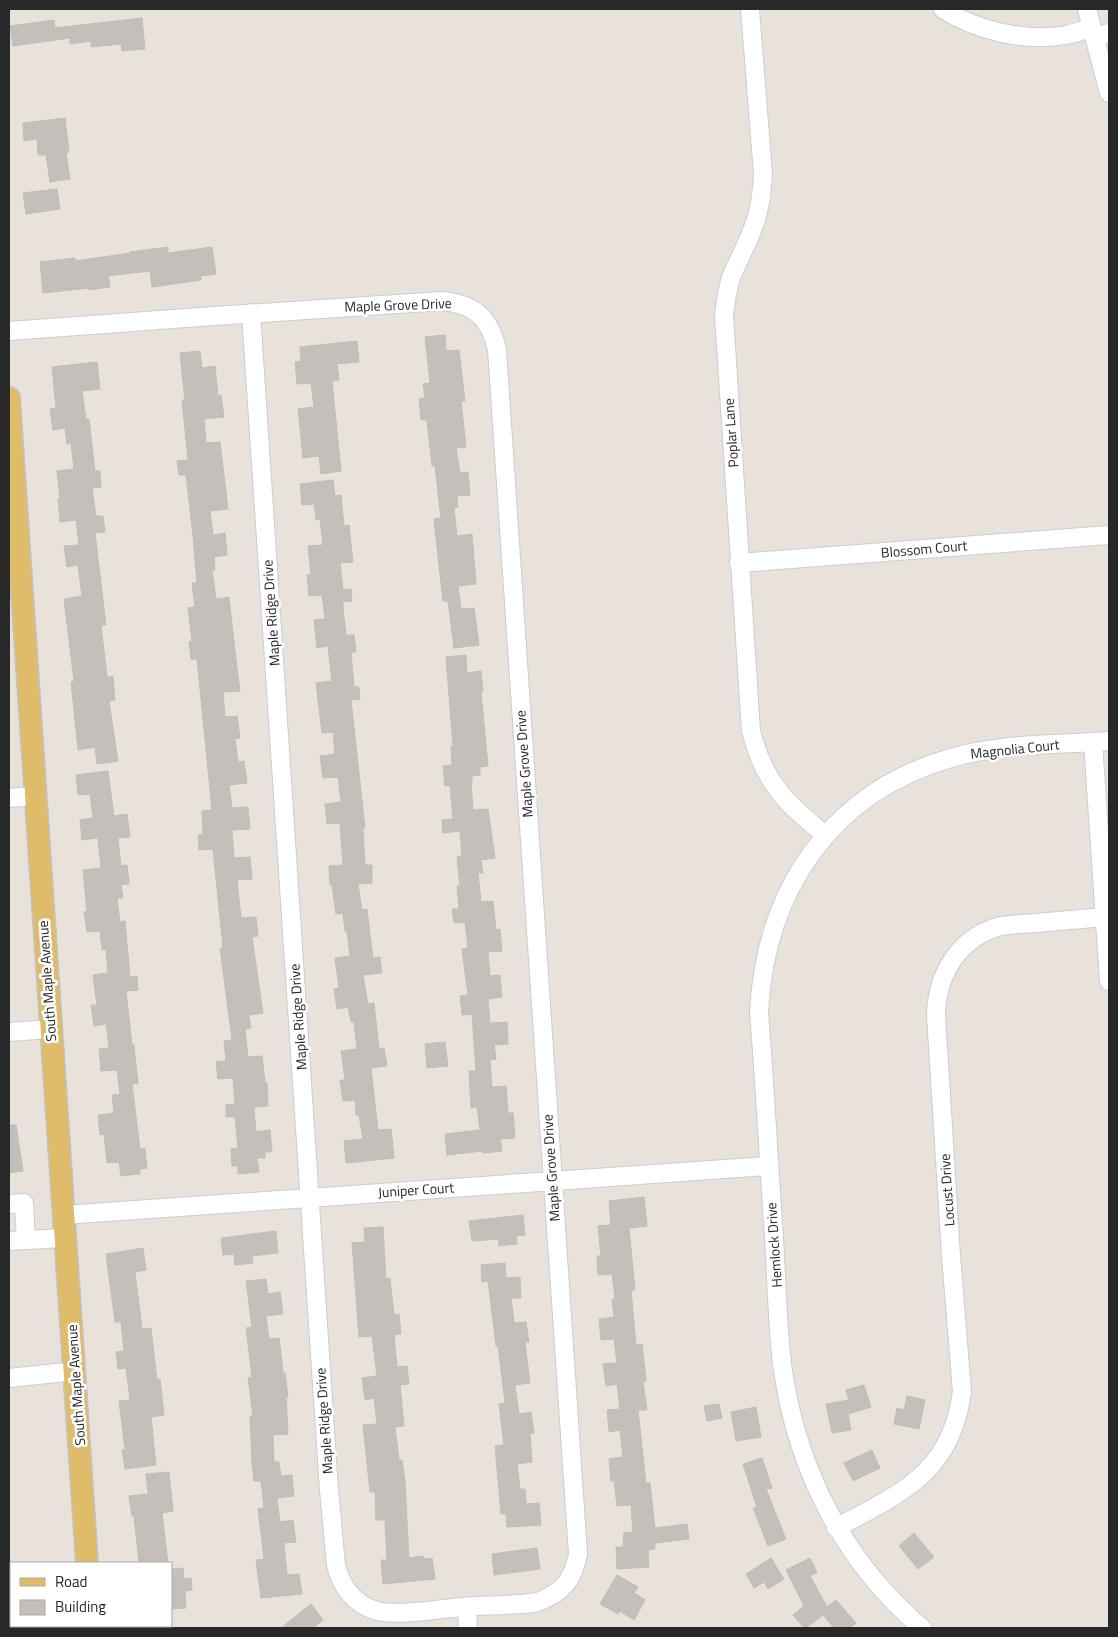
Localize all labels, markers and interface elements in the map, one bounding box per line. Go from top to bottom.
street label: Maple Grove Drive [344,292,452,317]
street label: Poplar Lane [718,398,743,468]
street label: Blossom Court [880,534,968,563]
street label: Maple Ridge Drive [256,559,285,667]
street label: Maple Grove Drive [509,710,538,818]
street label: Magnolia Court [969,733,1061,764]
street label: South Maple Avenue [32,920,61,1042]
street label: Maple Ridge Drive [283,963,312,1071]
street label: Maple Grove Drive [536,1114,565,1222]
street label: Locust Drive [933,1153,960,1227]
street label: Juniper Court [377,1176,455,1203]
street label: Hemlock Drive [760,1202,787,1288]
street label: South Maple Avenue [61,1324,90,1446]
street label: Maple Ridge Drive [309,1367,338,1475]
legend [10,1562,172,1627]
text: Road [55,1570,87,1593]
text: Building [55,1595,106,1618]

